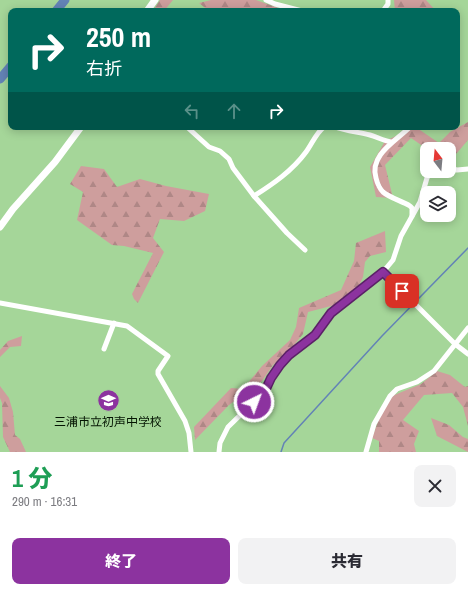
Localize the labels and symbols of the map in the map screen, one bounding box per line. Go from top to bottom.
north arrow [420,142,456,178]
pin [385,274,419,308]
position arrow [233,381,275,423]
school or university icon: 三浦市立初声中学校 [95,388,121,414]
place label: 三浦市立初声中学校 [54,414,162,430]

